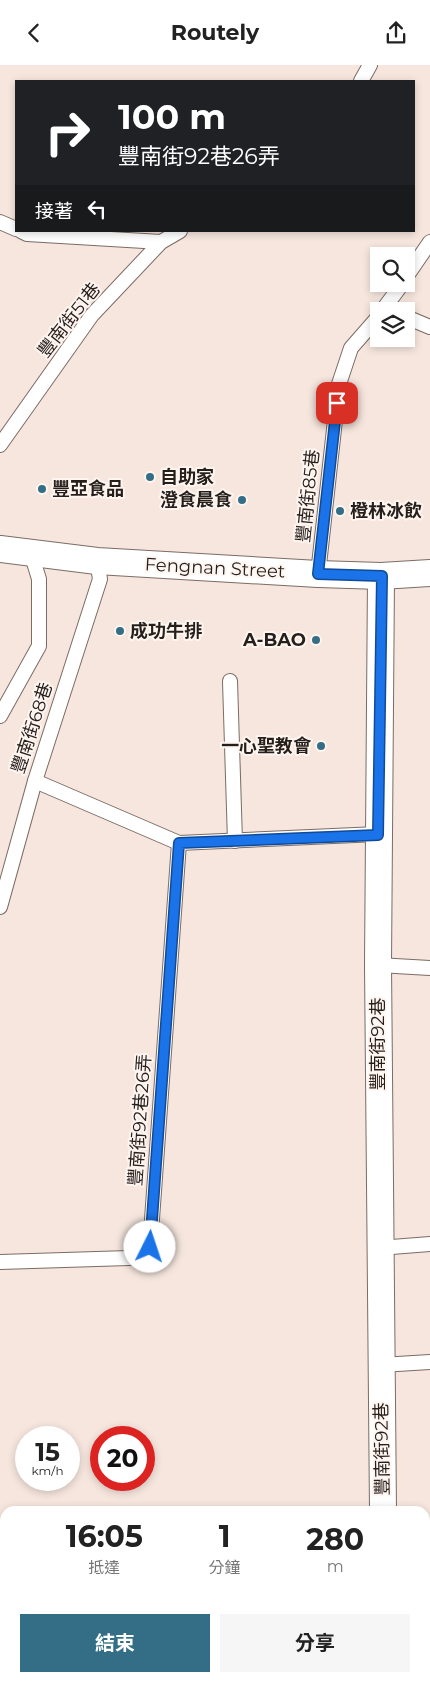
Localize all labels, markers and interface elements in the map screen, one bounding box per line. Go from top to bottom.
icon: back [20,19,48,47]
text: Routely [171,19,259,46]
icon: share [382,19,410,47]
text: 100 m [118,95,226,138]
icon: right [35,100,100,165]
text: 豐南街92巷26弄 [118,143,280,170]
icon: left [83,195,111,223]
text: 接著 [35,200,73,223]
map controls [370,247,415,347]
button: search [370,247,415,292]
street label: 豐南街51巷 [33,278,105,362]
button: layers [370,302,415,347]
pin [316,382,358,424]
icon: arrive [323,389,351,417]
street label: 豐南街85巷 [292,448,324,544]
place label: 自助家 [160,466,214,488]
marker: 自助家 [144,471,156,483]
place label: 豐亞食品 [52,478,124,500]
marker: 豐亞食品 [36,483,48,495]
place label: 澄食晨食 [160,489,232,511]
marker: 澄食晨食 [236,494,248,506]
place label: 橙林冰飲 [350,500,422,522]
marker: 橙林冰飲 [334,505,346,517]
street label: Fengnan Street [144,553,286,583]
place label: 成功牛排 [130,620,202,642]
marker: 成功牛排 [114,625,126,637]
place label: A-BAO [242,629,306,651]
marker: A-BAO [310,634,322,646]
street label: 豐南街68巷 [7,680,57,776]
place label: 一心聖教會 [221,735,312,757]
marker: 一心聖教會 [315,740,327,752]
street label: 豐南街92巷 [367,997,389,1091]
street label: 豐南街92巷26弄 [124,1053,156,1187]
position arrow [123,1220,175,1272]
street label: 豐南街92巷 [370,1402,394,1496]
speed limit sign: 20 [90,1426,155,1491]
text: 15 [35,1437,60,1467]
text: km/h [31,1463,64,1478]
text: 16:05 [66,1518,143,1555]
text: 1 [219,1518,230,1555]
text: 280 [306,1521,364,1558]
text: m [327,1557,344,1576]
text: 抵達 [88,1558,120,1577]
text: 分鐘 [209,1558,241,1577]
button: 結束 [20,1614,210,1672]
button: 分享 [220,1614,410,1672]

